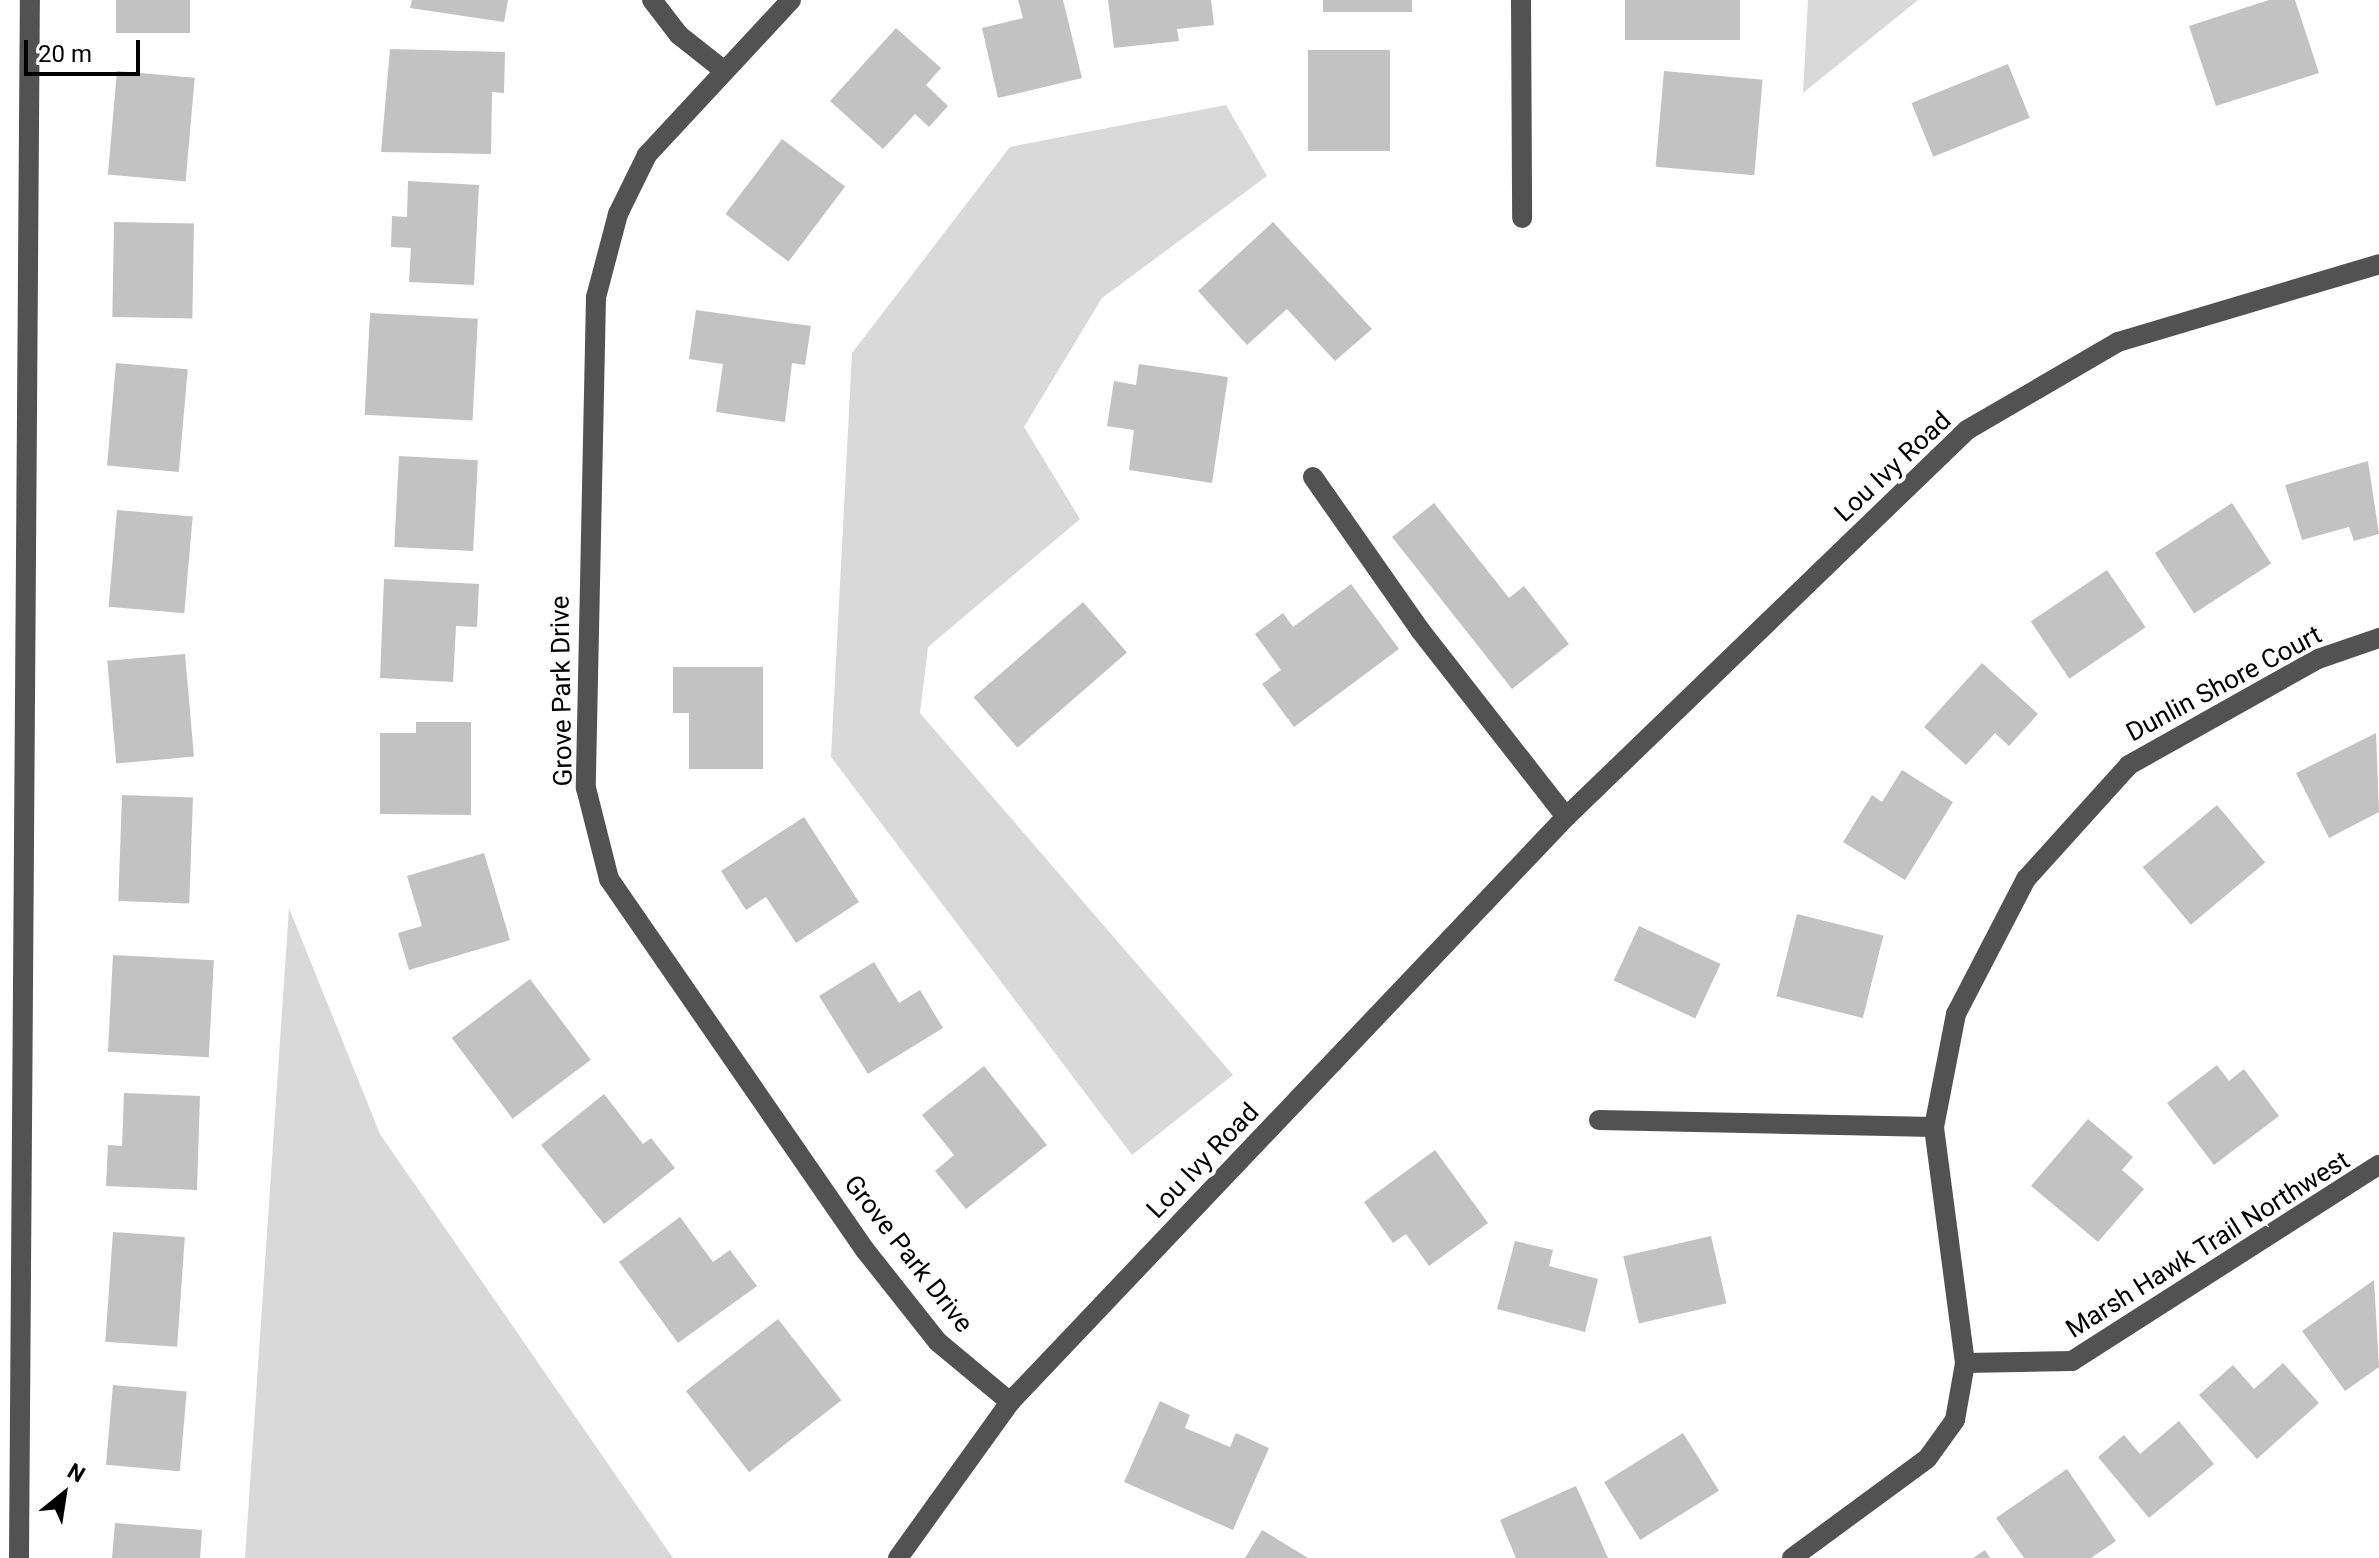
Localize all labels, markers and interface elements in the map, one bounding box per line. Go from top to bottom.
scale bar [28,24,144,74]
text: 20 m [38,40,92,68]
street label: Lou Ivy Road [1828,405,1958,529]
street label: Grove Park Drive [545,595,579,787]
street label: Dunlin Shore Court [2121,619,2327,749]
street label: Lou Ivy Road [1140,1097,1266,1225]
street label: Marsh Hawk Trail Northwest [2060,1145,2356,1345]
street label: Grove Park Drive [837,1169,979,1339]
north arrow [24,1454,104,1534]
text: N [63,1458,89,1487]

